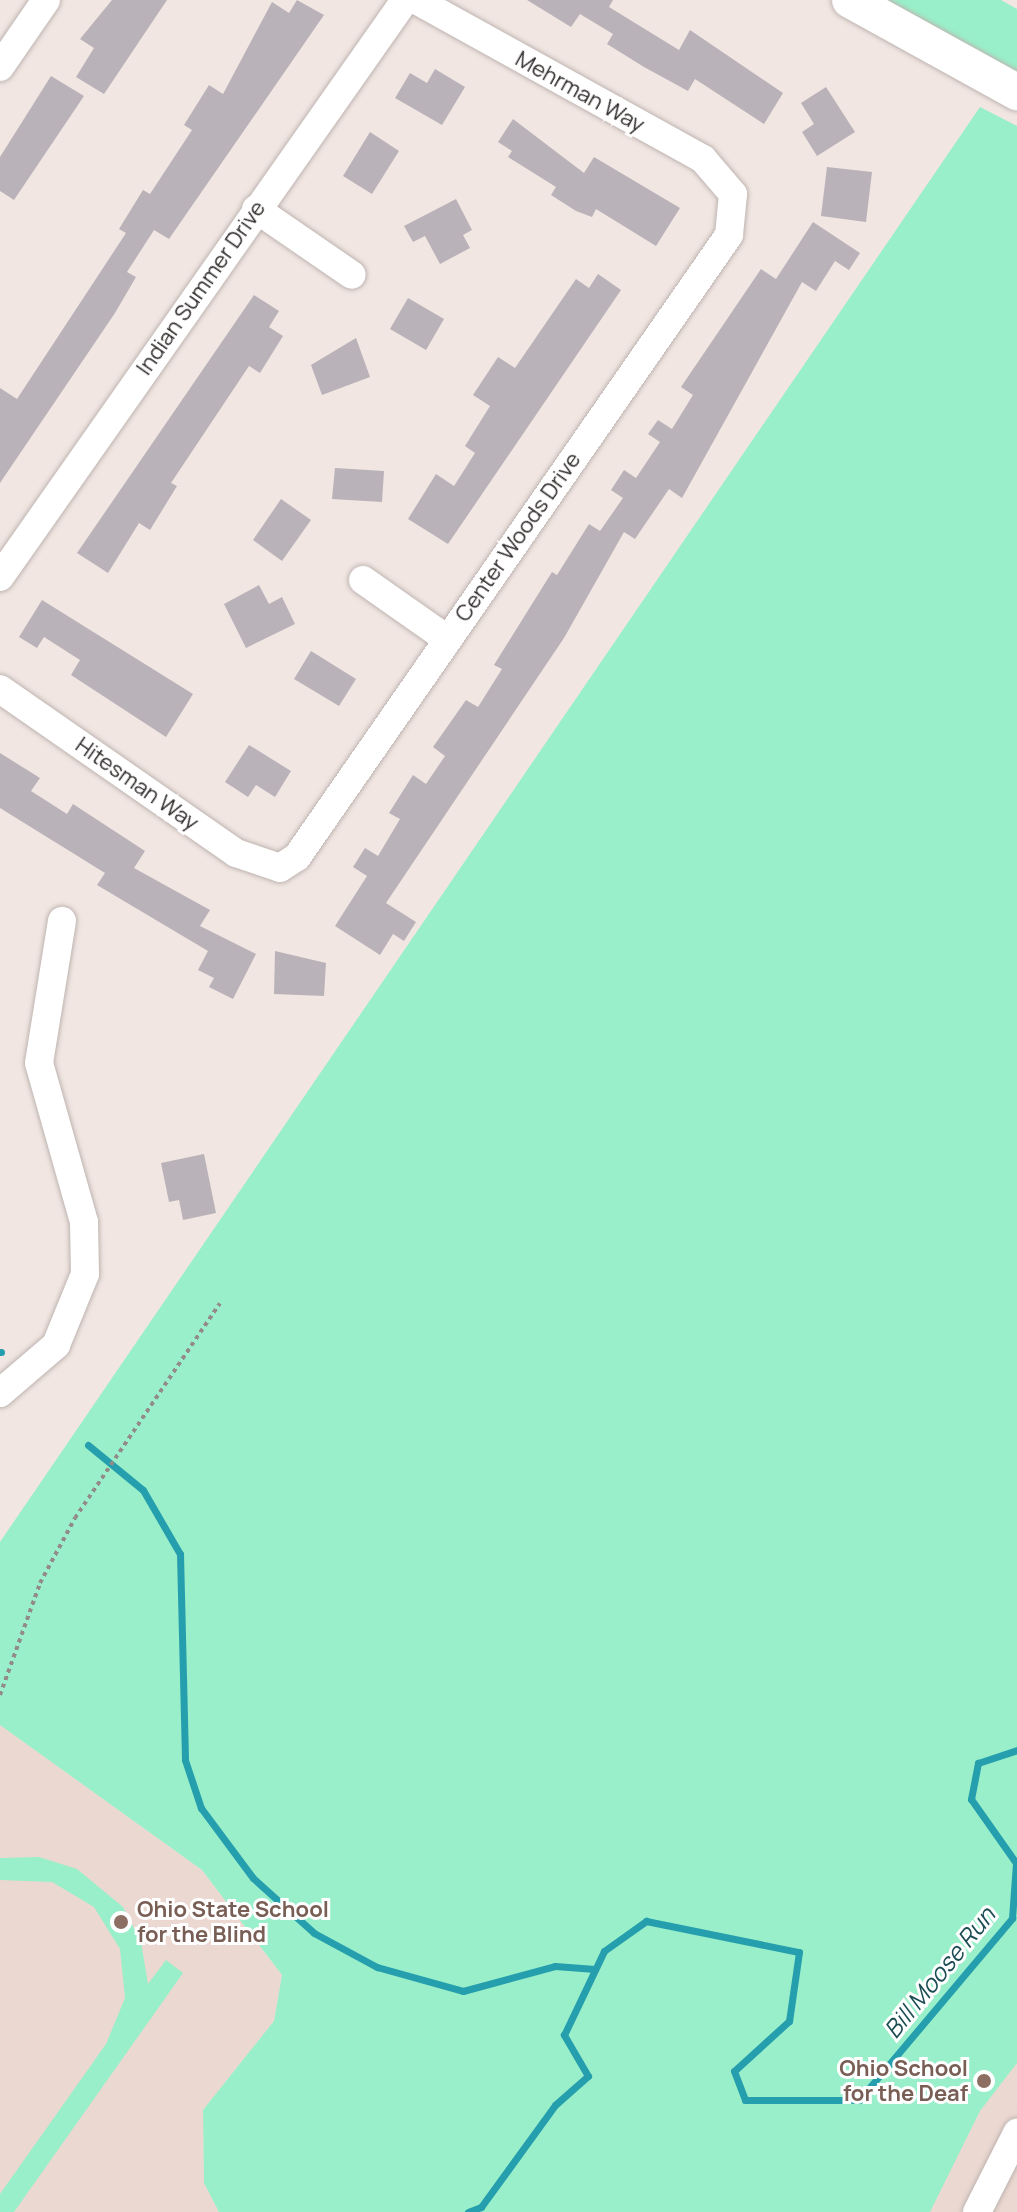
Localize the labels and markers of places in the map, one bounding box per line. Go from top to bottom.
place label: Ohio State School for the Blind [137,1896,329,1948]
marker: Ohio State School for the Blind [112,1913,130,1931]
place label: Ohio School for the Deaf [839,2055,968,2106]
marker: Ohio School for the Deaf [975,2072,993,2090]

